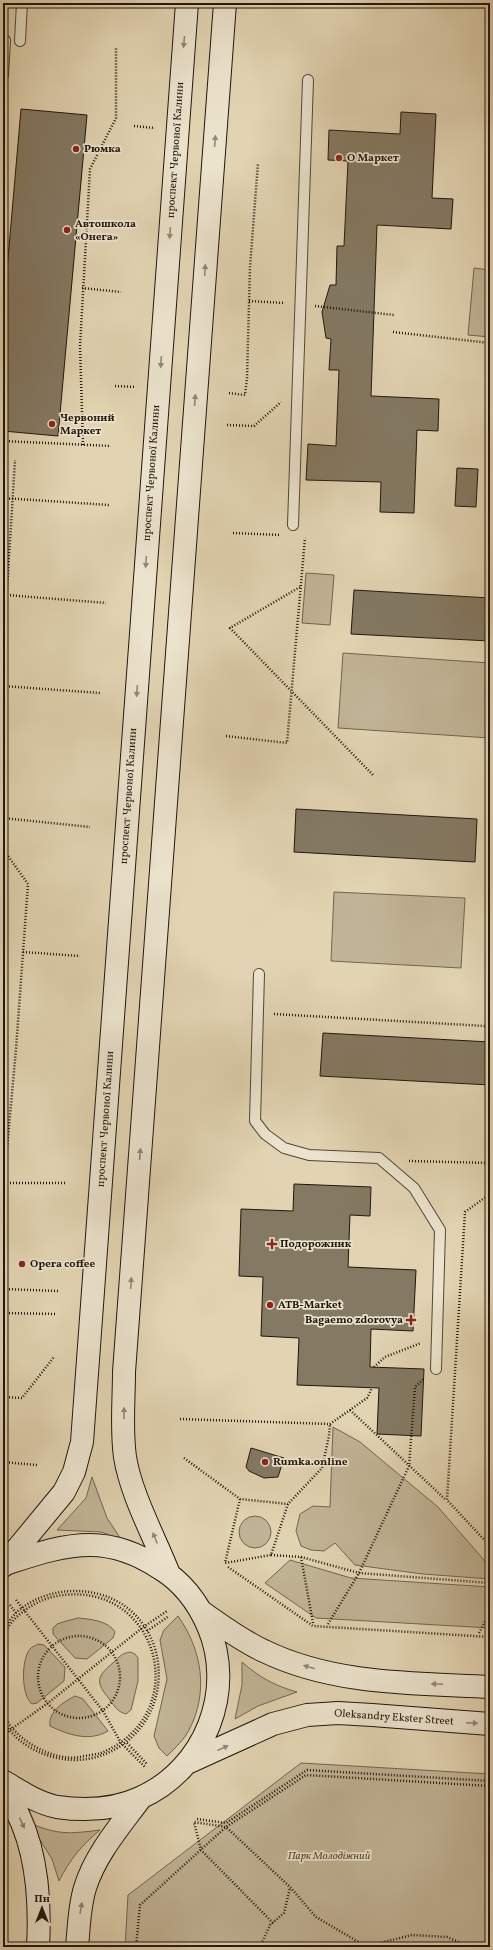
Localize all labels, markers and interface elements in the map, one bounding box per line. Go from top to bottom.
one-way arrow [180,36,187,48]
street label: проспект Червоної Калини [164,81,188,219]
one-way arrow [211,135,218,147]
place label: Рюмка [84,142,121,157]
marker: Рюмка [71,144,81,154]
place label: О Маркет [347,151,399,166]
marker: О Маркет [334,153,344,163]
place label: Автошкола «Онега» [75,217,136,245]
marker: Автошкола «Онега» [62,225,72,235]
one-way arrow [166,226,173,239]
one-way arrow [201,264,208,276]
one-way arrow [157,356,164,368]
one-way arrow [192,394,199,406]
street label: проспект Червоної Калини [140,404,164,542]
place label: Червоний Маркет [60,411,114,439]
marker: Червоний Маркет [47,419,57,429]
one-way arrow [143,556,150,568]
one-way arrow [133,685,140,697]
street label: проспект Червоної Калини [117,727,141,865]
street label: проспект Червоної Калини [94,1050,118,1188]
one-way arrow [136,1148,143,1160]
place label: Подорожник [280,1237,352,1252]
marker: Подорожник [267,1239,277,1249]
place label: Opera coffee [30,1257,95,1272]
marker: Opera coffee [17,1259,27,1269]
one-way arrow [127,1277,134,1289]
place label: ATB-Market [278,1298,342,1313]
marker: ATB-Market [265,1300,275,1310]
place label: Bagaemo zdorovya [305,1313,403,1328]
marker: Bagaemo zdorovya [406,1315,416,1325]
one-way arrow [120,1407,127,1419]
place label: Rumka.online [273,1455,348,1470]
marker: Rumka.online [260,1457,270,1467]
one-way arrow [151,1531,157,1543]
one-way arrow [302,1664,314,1670]
one-way arrow [431,1681,443,1688]
street label: Oleksandry Ekster Street [334,1706,454,1730]
one-way arrow [466,1719,478,1726]
one-way arrow [217,1745,229,1751]
one-way arrow [19,1818,25,1829]
park label: Парк Молодіжний [288,1849,371,1864]
north arrow [22,1888,62,1928]
text: Пн [34,1892,50,1907]
one-way arrow [78,1902,84,1914]

